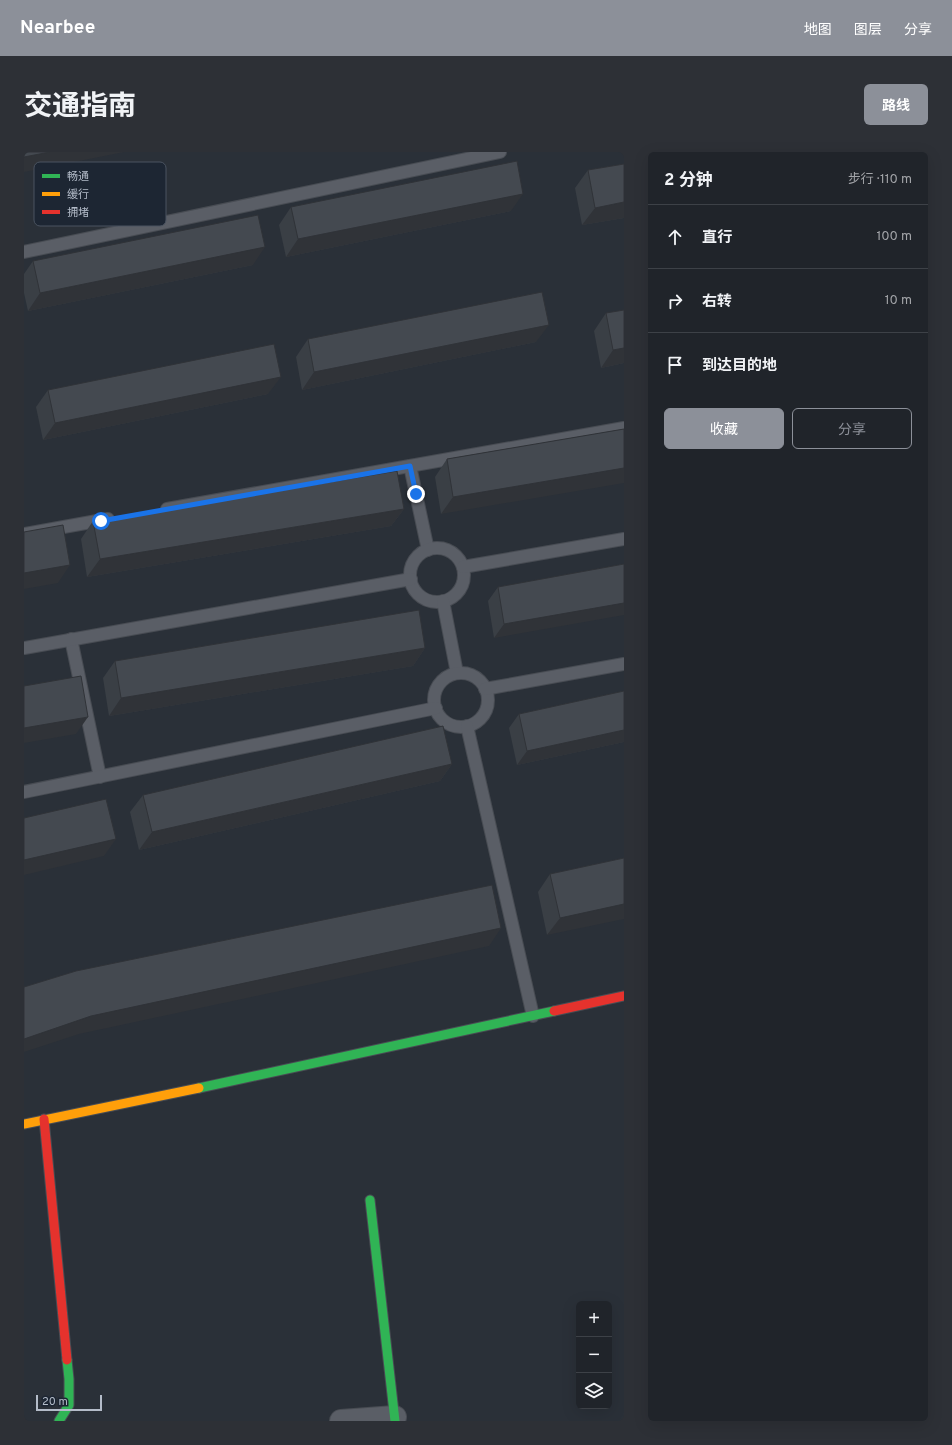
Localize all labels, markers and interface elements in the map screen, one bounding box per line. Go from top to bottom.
text: Nearbee [20,16,95,40]
text: 地图 [804,22,832,39]
text: 图层 [854,22,882,39]
text: 分享 [904,22,932,39]
button: 路线 [864,84,928,125]
text: 交通指南 [24,90,136,126]
legend [34,162,166,226]
text: 畅通 [67,170,89,184]
text: 2 分钟 [664,170,713,192]
text: 步行 · 110 m [848,172,912,188]
text: 缓行 [67,188,89,202]
text: 拥堵 [67,206,89,220]
icon: ahead [664,226,686,248]
text: 直行 [702,229,732,248]
text: 100 m [876,229,912,245]
icon: right [664,290,686,312]
text: 右转 [702,293,732,312]
text: 10 m [885,293,912,309]
icon: arrive [664,354,686,376]
text: 到达目的地 [702,357,777,376]
button: 收藏 [664,408,784,449]
button: 分享 [792,408,912,449]
route end [407,485,425,503]
route start [92,512,110,530]
map controls [576,1301,612,1409]
button: + [576,1301,612,1337]
button: − [576,1337,612,1373]
button: layers [576,1373,612,1409]
scale bar [36,1393,102,1412]
text: 20 m [42,1395,68,1409]

